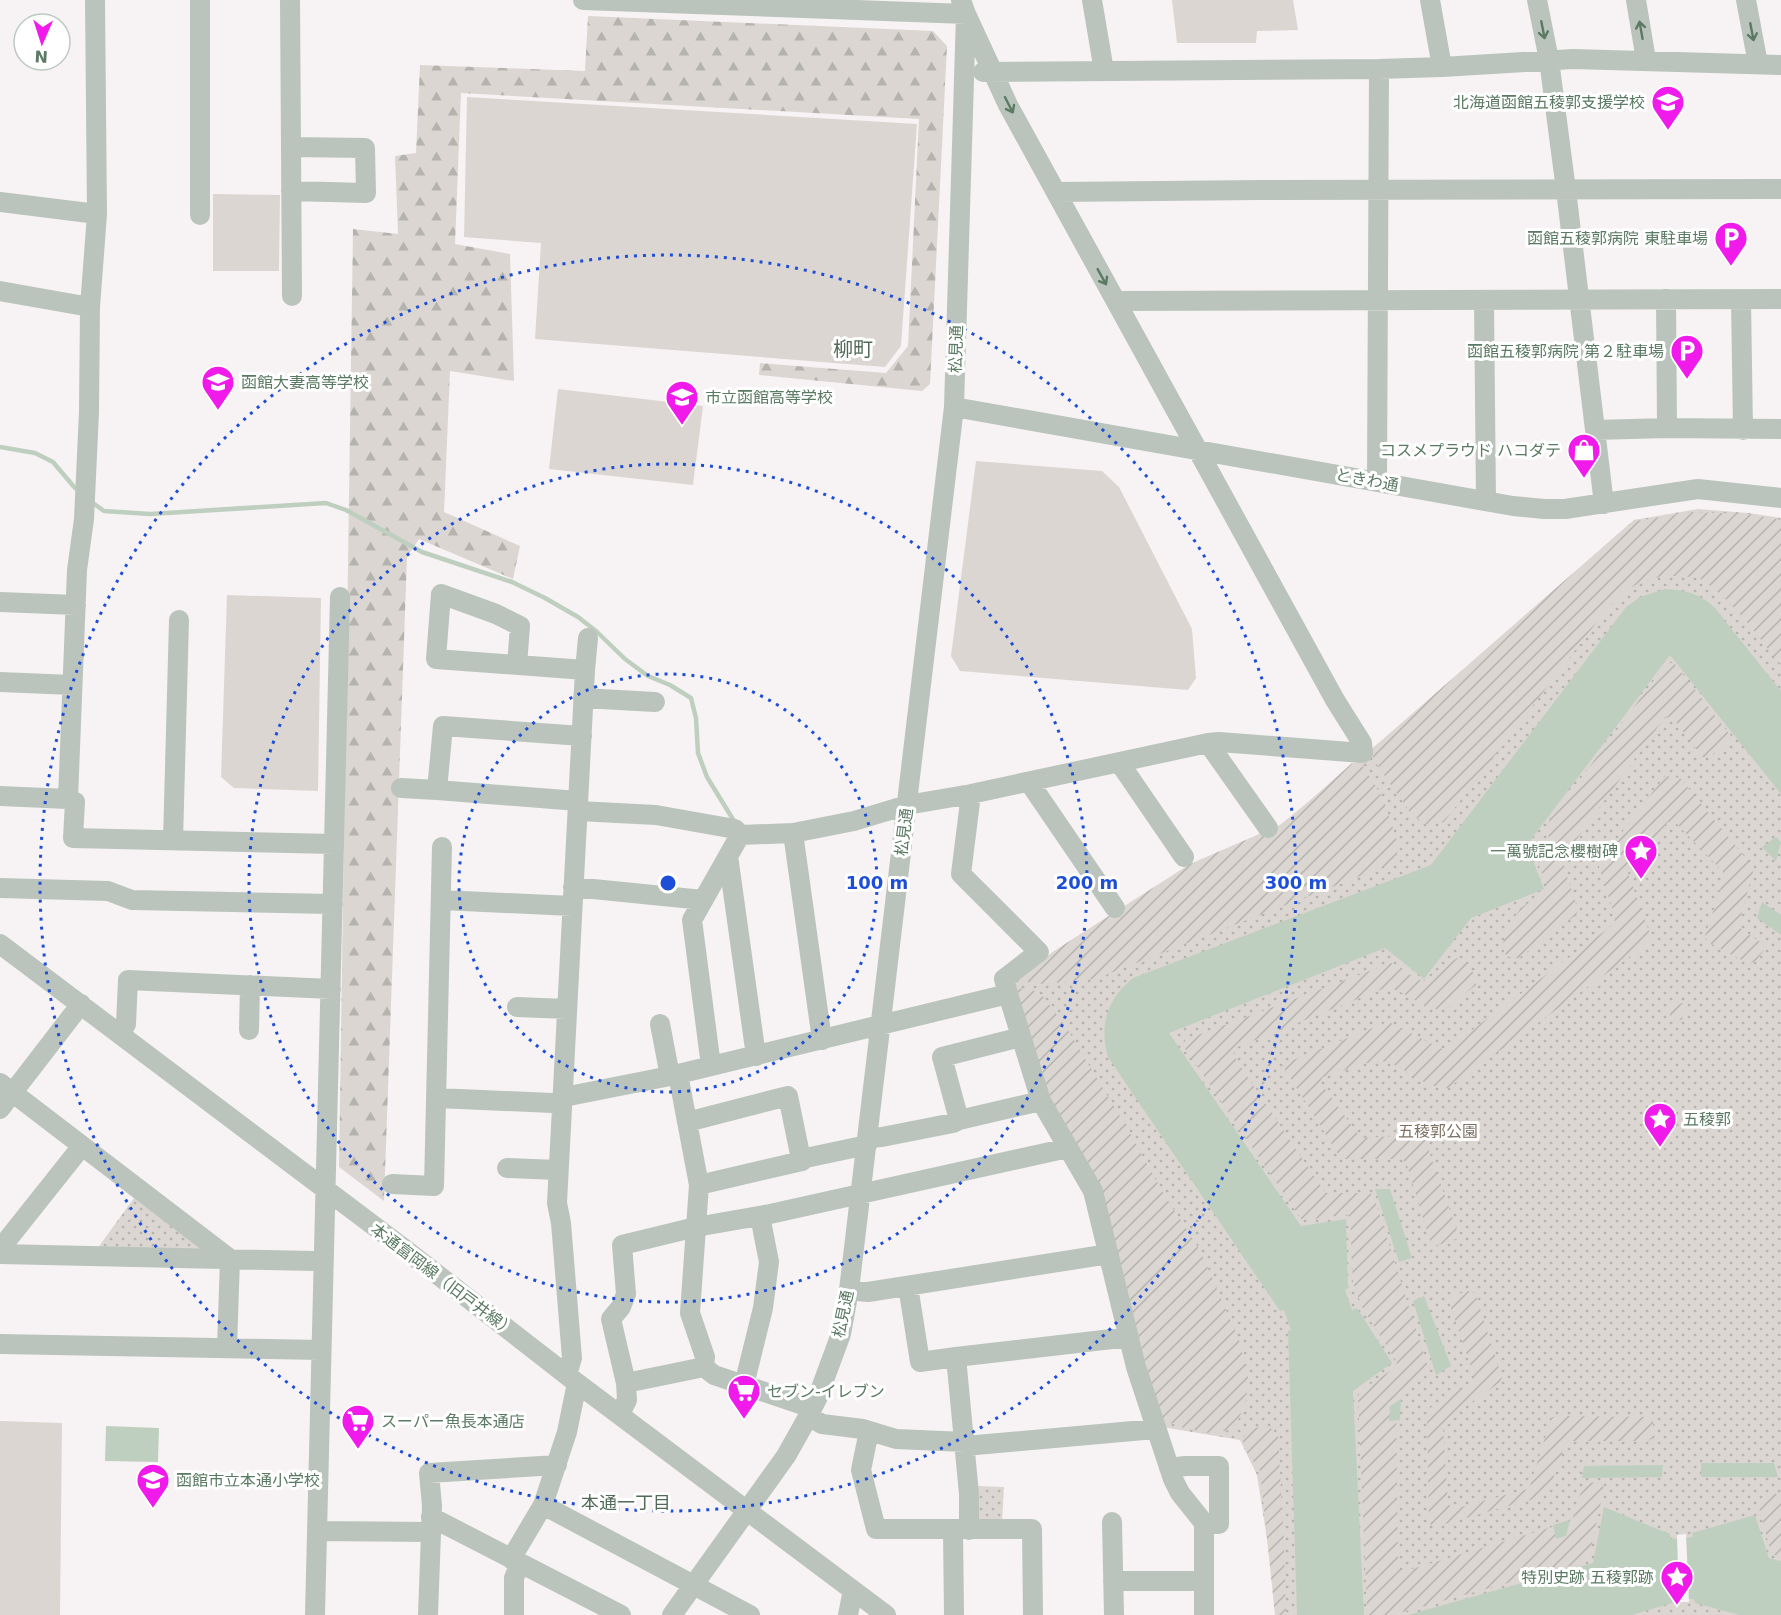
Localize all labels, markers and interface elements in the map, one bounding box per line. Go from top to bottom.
north arrow [12,12,72,72]
one-way arrow [1538,20,1549,39]
one-way arrow [1635,21,1646,40]
one-way arrow [1747,22,1758,41]
text: N [34,47,48,66]
school or university icon: 北海道函館五稜郭支援学校 [1650,84,1686,131]
place label: 北海道函館五稜郭支援学校 [1453,93,1645,112]
one-way arrow [1003,96,1015,114]
parking icon: 函館五稜郭病院 東駐車場 [1713,220,1749,267]
place label: 函館五稜郭病院 東駐車場 [1527,229,1708,248]
one-way arrow [1097,267,1108,285]
street label: 松見通 [946,325,966,373]
parking icon: 函館五稜郭病院 第２駐車場 [1669,333,1705,380]
district label: 柳町 [833,337,873,361]
place label: 函館五稜郭病院 第２駐車場 [1467,342,1664,361]
school or university icon: 函館大妻高等学校 [200,364,236,411]
place label: 函館大妻高等学校 [241,373,369,392]
school or university icon: 市立函館高等学校 [664,379,700,426]
place label: 市立函館高等学校 [705,388,833,407]
shop icon: コスメプラウド ハコダテ [1566,432,1602,479]
place label: コスメプラウド ハコダテ [1380,441,1561,460]
street label: ときわ通 [1334,465,1400,495]
street label: 松見通 [892,807,916,857]
place icon: 一萬號記念櫻樹碑 [1623,833,1659,880]
place label: 一萬號記念櫻樹碑 [1490,842,1618,861]
text: 100 m [846,872,908,893]
text: 200 m [1056,872,1118,893]
text: 300 m [1265,872,1327,893]
centre of rings [658,873,678,893]
place icon: 五稜郭 [1642,1101,1678,1148]
place label: 五稜郭 [1683,1110,1731,1129]
park label: 五稜郭公園 [1398,1122,1478,1141]
street label: 本通富岡線（旧戸井線） [367,1219,519,1341]
street label: 松見通 [829,1289,857,1339]
supermarket icon: セブン-イレブン [726,1373,762,1420]
place label: セブン-イレブン [767,1382,885,1401]
supermarket icon: スーパー魚長本通店 [340,1403,376,1450]
place label: スーパー魚長本通店 [381,1412,525,1431]
school or university icon: 函館市立本通小学校 [135,1462,171,1509]
place label: 函館市立本通小学校 [176,1471,320,1490]
district label: 本通一丁目 [581,1492,671,1513]
place icon: 特別史跡 五稜郭跡 [1659,1559,1695,1606]
place label: 特別史跡 五稜郭跡 [1521,1568,1654,1587]

